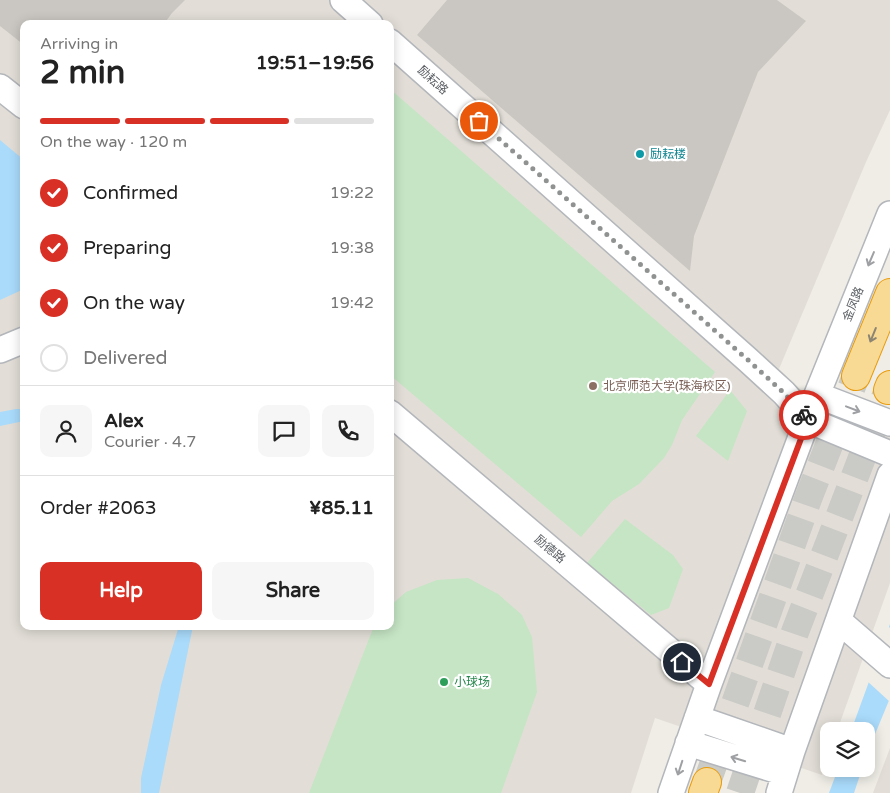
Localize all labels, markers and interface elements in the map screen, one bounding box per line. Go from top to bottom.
text: Arriving in [40,34,118,54]
text: 19:51–19:56 [256,52,374,74]
text: 2 min [40,54,125,92]
street label: 励耘路 [415,63,451,97]
pin [458,100,500,142]
icon: bag [465,107,493,135]
text: On the way · 120 m [40,132,187,152]
place label: 励耘楼 [650,147,686,161]
marker: 励耘楼 [634,148,646,160]
icon: check [40,179,68,207]
text: Confirmed [83,182,178,204]
text: 19:22 [330,183,374,203]
icon: check [40,234,68,262]
text: Preparing [83,237,172,259]
text: 19:38 [330,238,374,258]
one-way arrow [866,251,876,266]
street label: 金凤路 [840,285,866,323]
icon: check [40,289,68,317]
text: On the way [83,292,185,314]
text: 19:42 [330,293,374,313]
one-way arrow [868,327,877,342]
text: Delivered [83,347,168,369]
place label: 北京师范大学(珠海校区) [603,379,731,393]
marker: 北京师范大学(珠海校区) [587,380,599,392]
courier [779,390,829,440]
icon: bike [790,401,818,429]
button: person [40,405,92,457]
button: chat [258,405,310,457]
button: phone [322,405,374,457]
one-way arrow [845,405,861,414]
text: Alex [104,410,144,432]
text: Courier · 4.7 [104,432,196,452]
text: Order #2063 [40,497,157,519]
text: ¥85.11 [309,497,374,519]
street label: 励德路 [532,532,568,566]
button: Help [40,562,202,620]
button: Share [212,562,374,620]
pin [661,641,703,683]
icon: home [668,648,696,676]
place label: 小球场 [454,675,490,689]
marker: 小球场 [438,676,450,688]
map controls [820,722,875,777]
button: layers [820,722,875,777]
one-way arrow [731,754,747,763]
one-way arrow [674,760,684,776]

